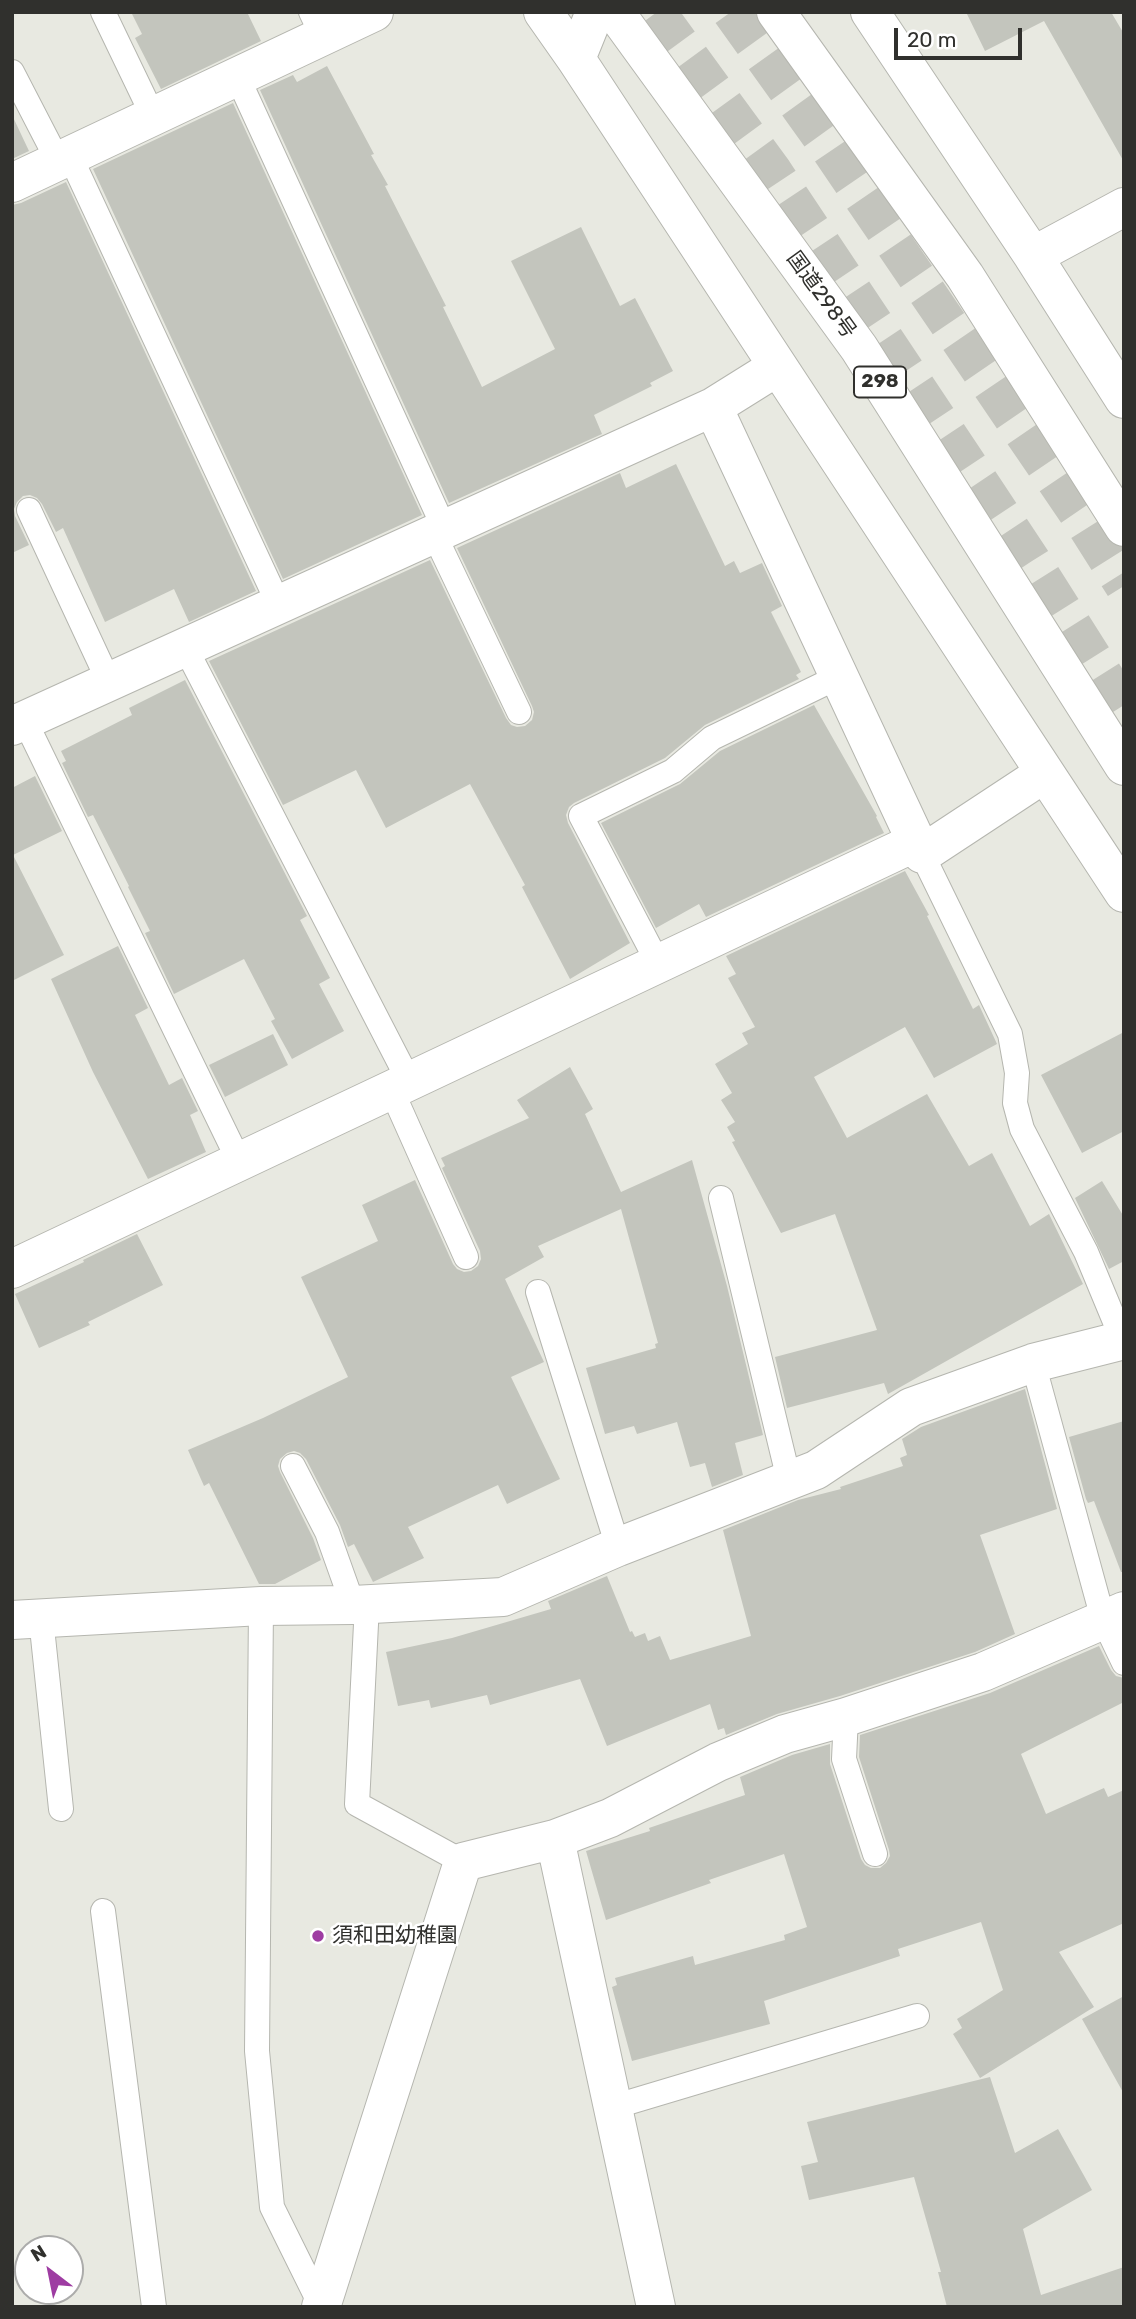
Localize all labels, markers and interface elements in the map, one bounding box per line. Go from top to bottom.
scale bar [898,14,1026,58]
text: 20 m [907,27,956,52]
street label: 国道298号 [781,247,861,343]
road number: 298 [854,366,906,398]
place label: 須和田幼稚園 [332,1923,458,1949]
marker: 須和田幼稚園 [310,1928,326,1944]
north arrow [14,2235,84,2305]
text: N [27,2240,51,2267]

